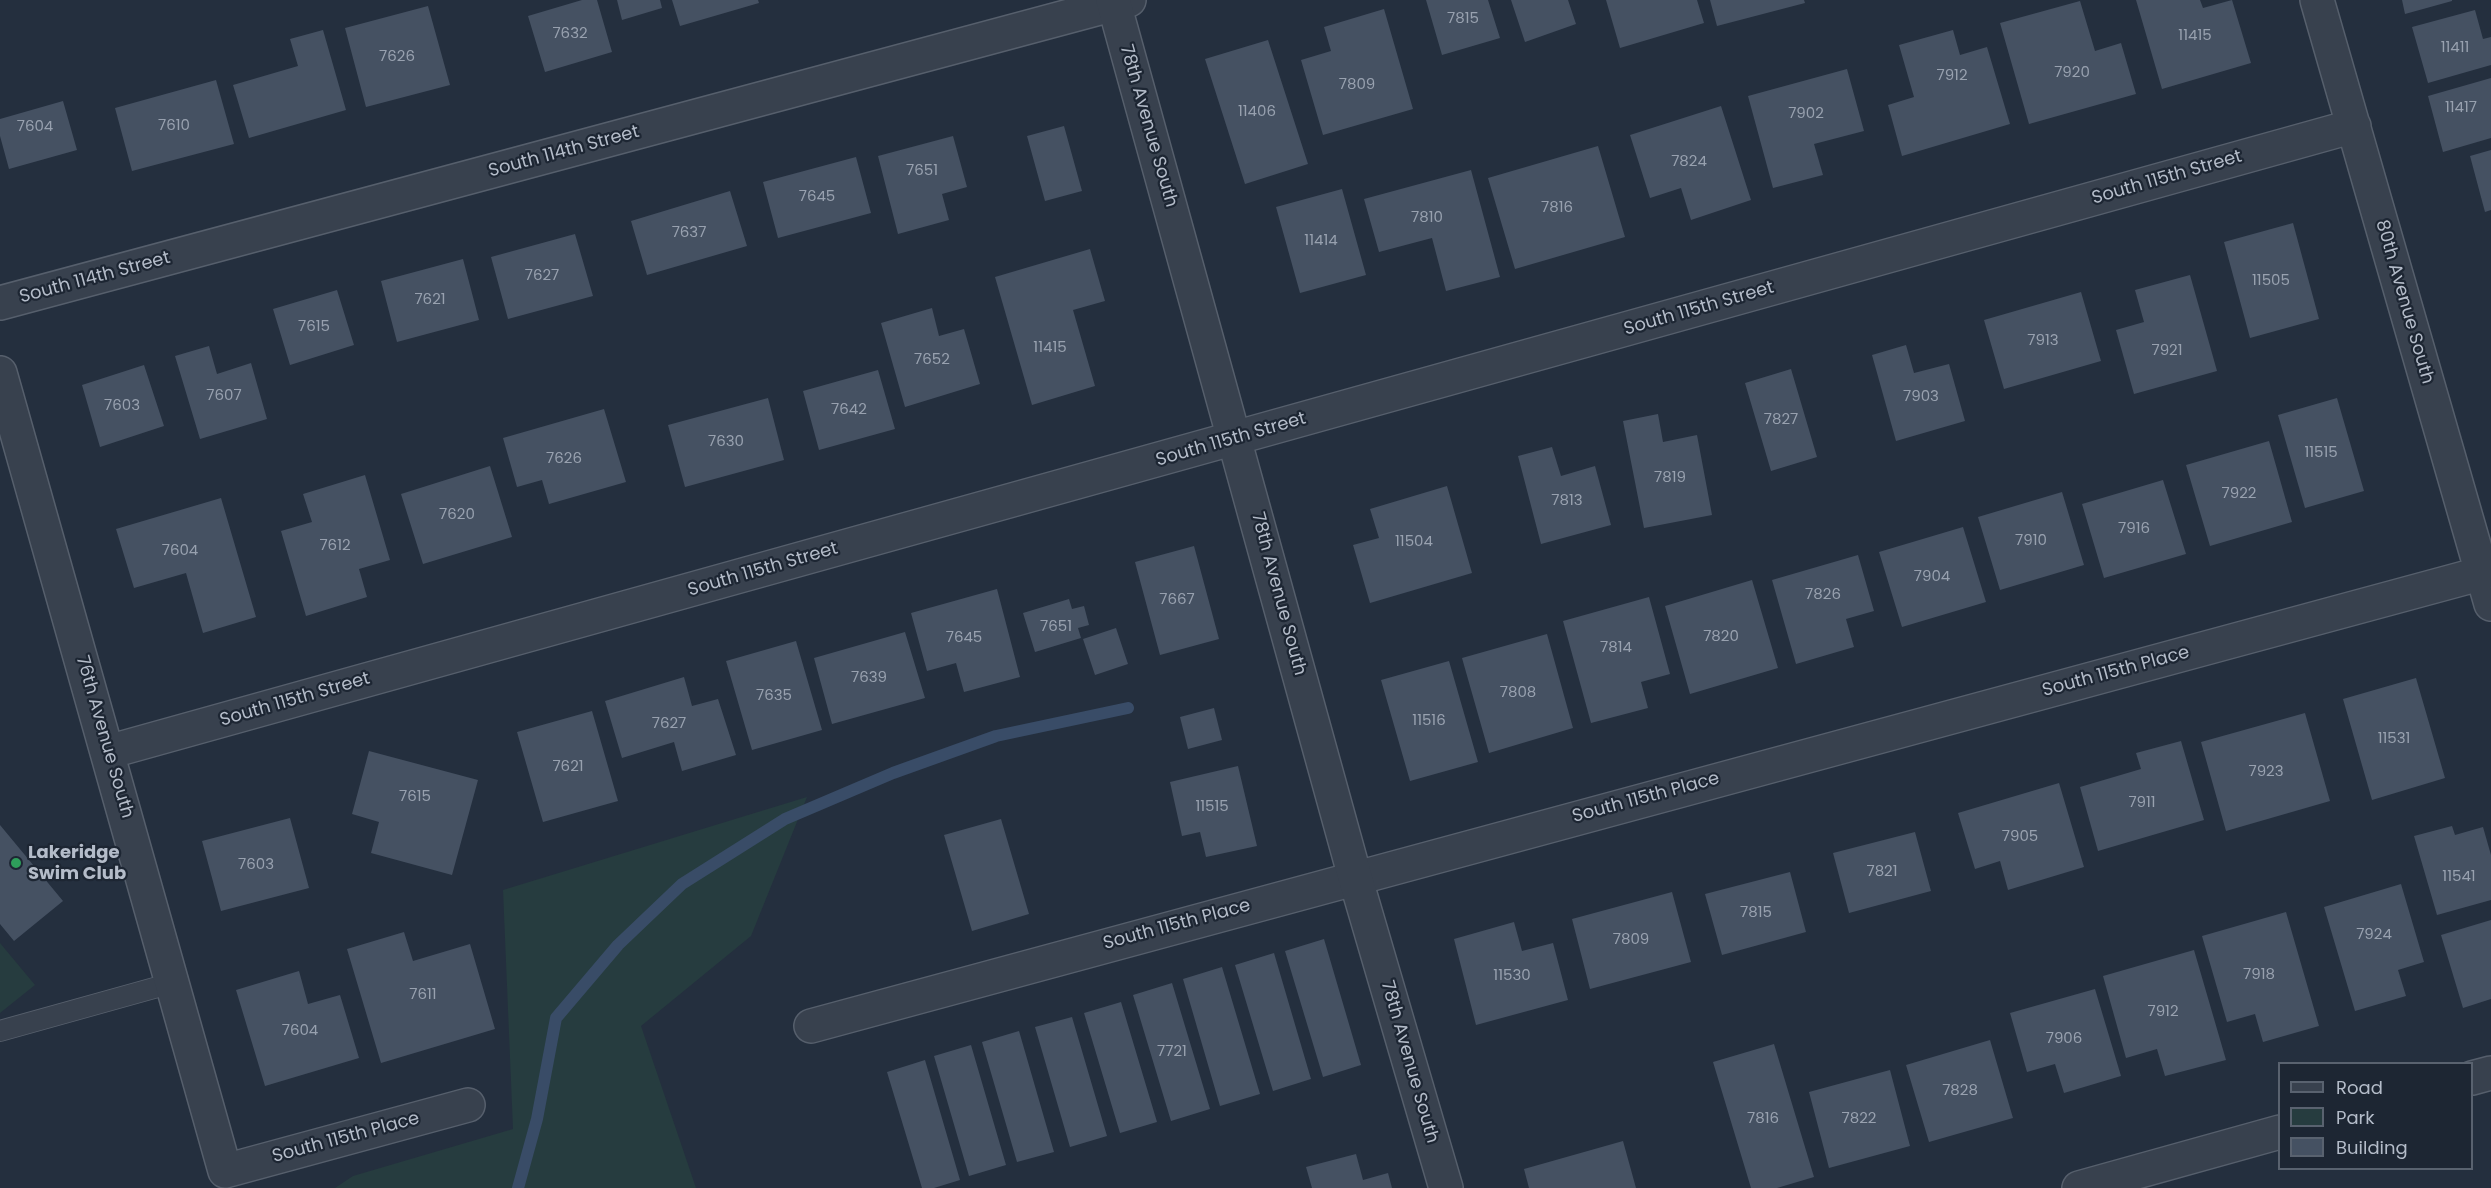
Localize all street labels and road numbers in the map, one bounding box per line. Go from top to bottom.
street label: 78th Avenue South [1114,42,1182,210]
street label: South 114th Street [486,122,642,182]
street label: South 115th Street [2090,146,2244,210]
street label: 80th Avenue South [2370,218,2438,386]
street label: South 114th Street [17,248,173,308]
street label: South 115th Street [1622,277,1776,341]
street label: South 115th Street [1154,408,1308,472]
street label: 78th Avenue South [1246,510,1310,678]
street label: South 115th Street [686,538,840,602]
street label: South 115th Place [2040,642,2192,702]
street label: 76th Avenue South [70,653,138,821]
street label: South 115th Street [218,668,372,732]
street label: South 115th Place [1570,768,1722,828]
street label: South 115th Place [1101,895,1253,955]
street label: 78th Avenue South [1375,978,1443,1146]
street label: South 115th Place [270,1108,422,1168]

